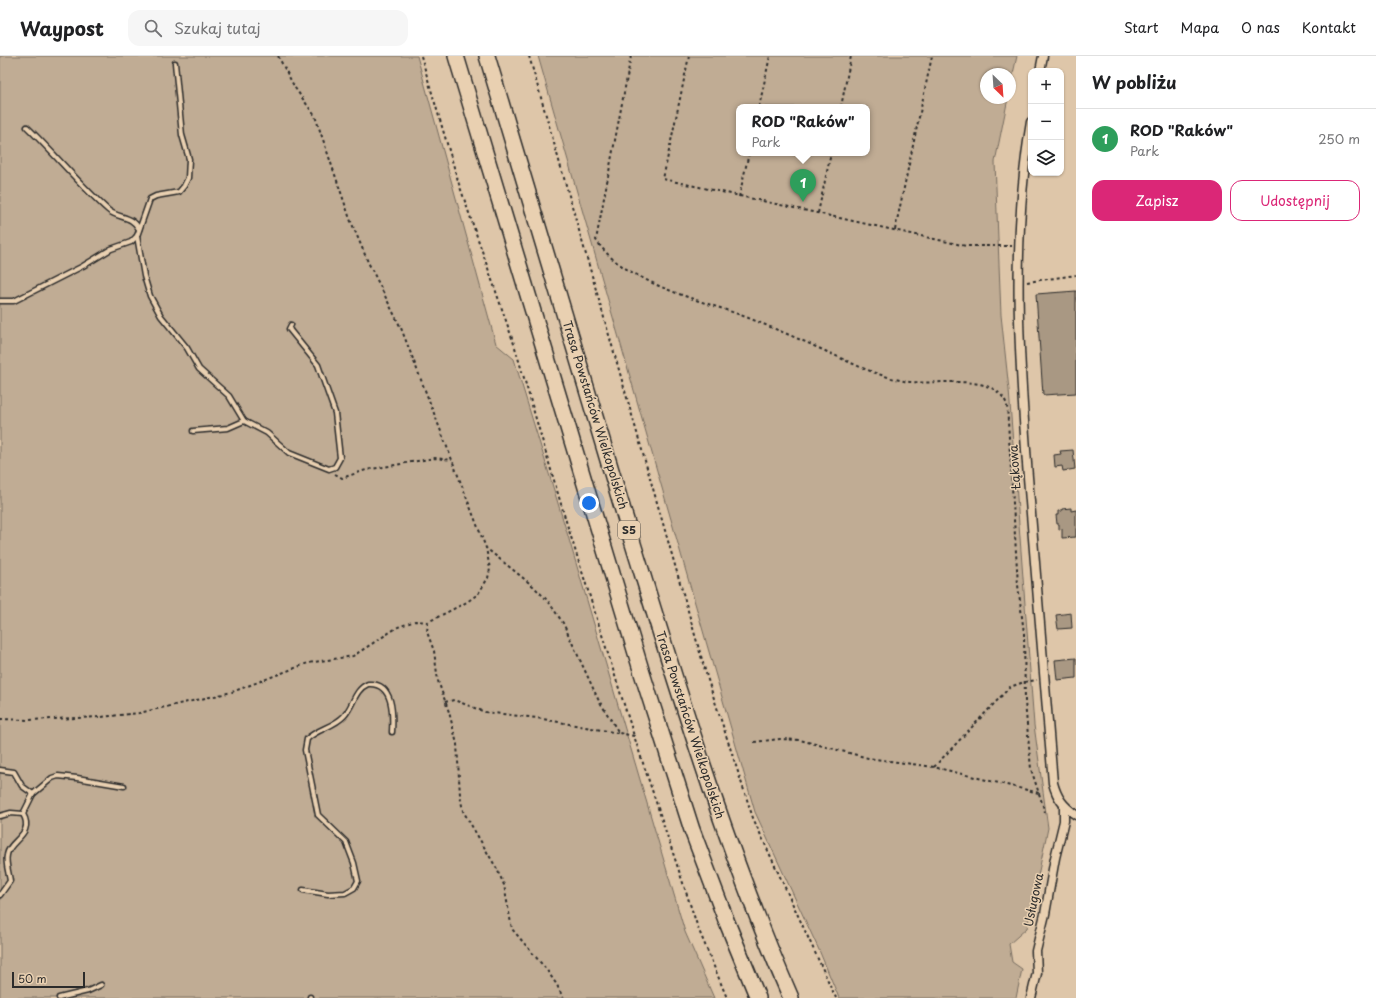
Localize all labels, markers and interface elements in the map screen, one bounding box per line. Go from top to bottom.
search box [128,10,408,46]
text: Waypost [20,14,104,42]
text: Szukaj tutaj [174,16,261,39]
icon: search [142,17,164,39]
text: Start [1124,17,1159,38]
text: Mapa [1181,17,1219,38]
text: O nas [1241,17,1280,38]
text: Kontakt [1302,17,1356,38]
north arrow [980,68,1016,104]
map controls [1028,68,1064,176]
button: + [1028,68,1064,104]
text: W pobliżu [1092,69,1177,95]
popup [736,104,870,156]
button: − [1028,104,1064,140]
text: ROD "Raków" [751,109,855,132]
text: ROD "Raków" [1130,118,1233,141]
text: 1 [1102,129,1108,148]
text: 250 m [1318,129,1360,148]
text: Park [751,132,780,151]
button: layers [1028,140,1064,176]
text: Park [1130,141,1159,160]
pin: 1 [790,169,816,202]
button: Zapisz [1092,180,1222,221]
button: Udostępnij [1230,180,1360,221]
street label: Trasa Powstańców Wielkopolskich [559,318,633,511]
street label: Łąkowa [1003,444,1025,491]
your location [579,493,599,513]
road number: S5 [618,521,640,539]
street label: Trasa Powstańców Wielkopolskich [652,629,730,821]
street label: Usługowa [1019,871,1048,928]
scale bar [12,970,85,989]
text: 50 m [18,970,47,987]

